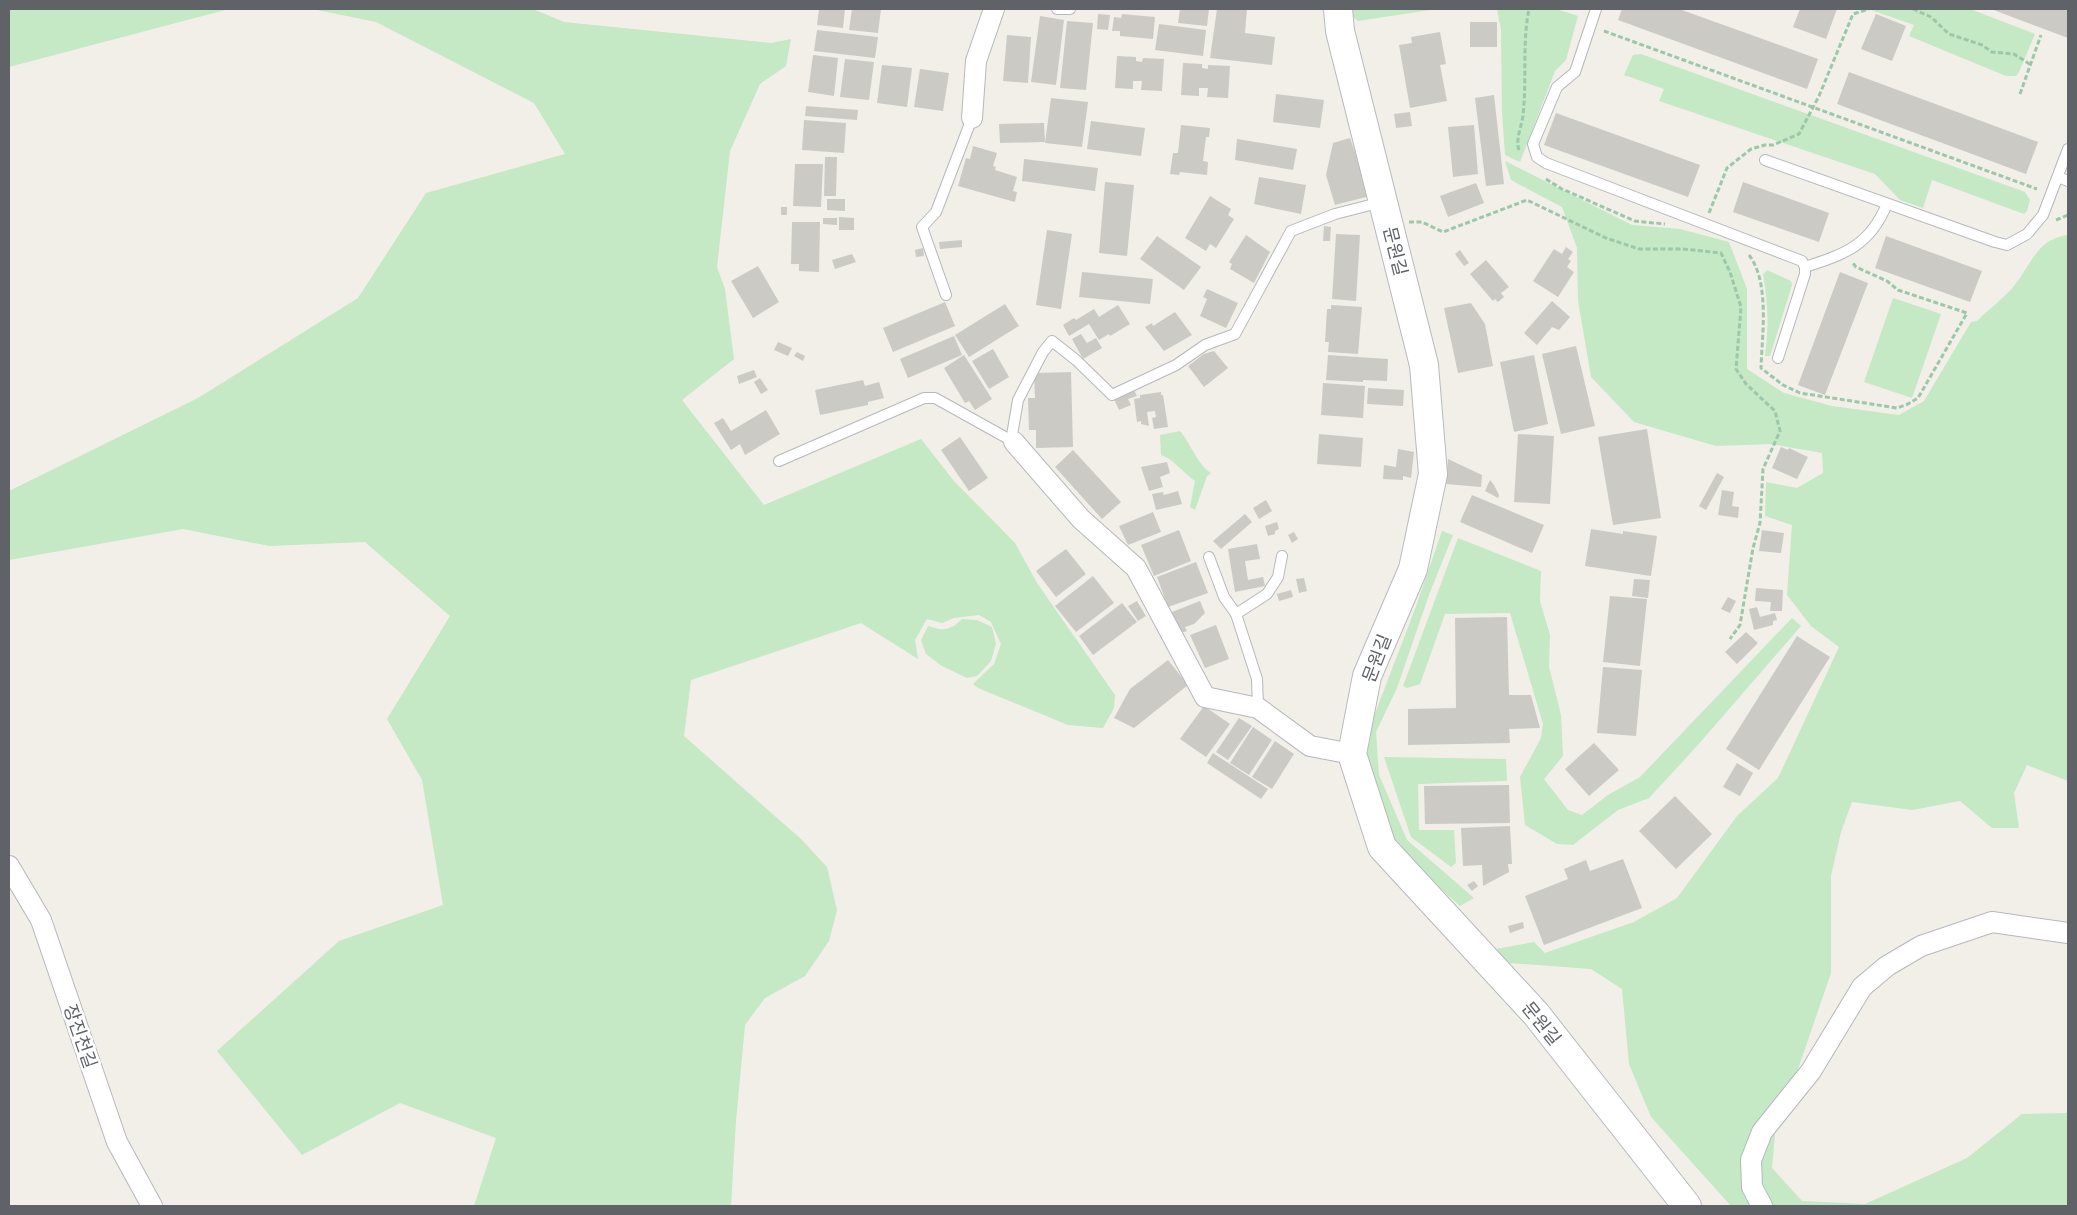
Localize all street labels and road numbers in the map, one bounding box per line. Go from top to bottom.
street label: 문원길 [1378,224,1414,278]
street label: 문원길 [1356,631,1396,685]
street label: 문원길 [1517,996,1567,1050]
street label: 장진천길 [59,1001,103,1071]

